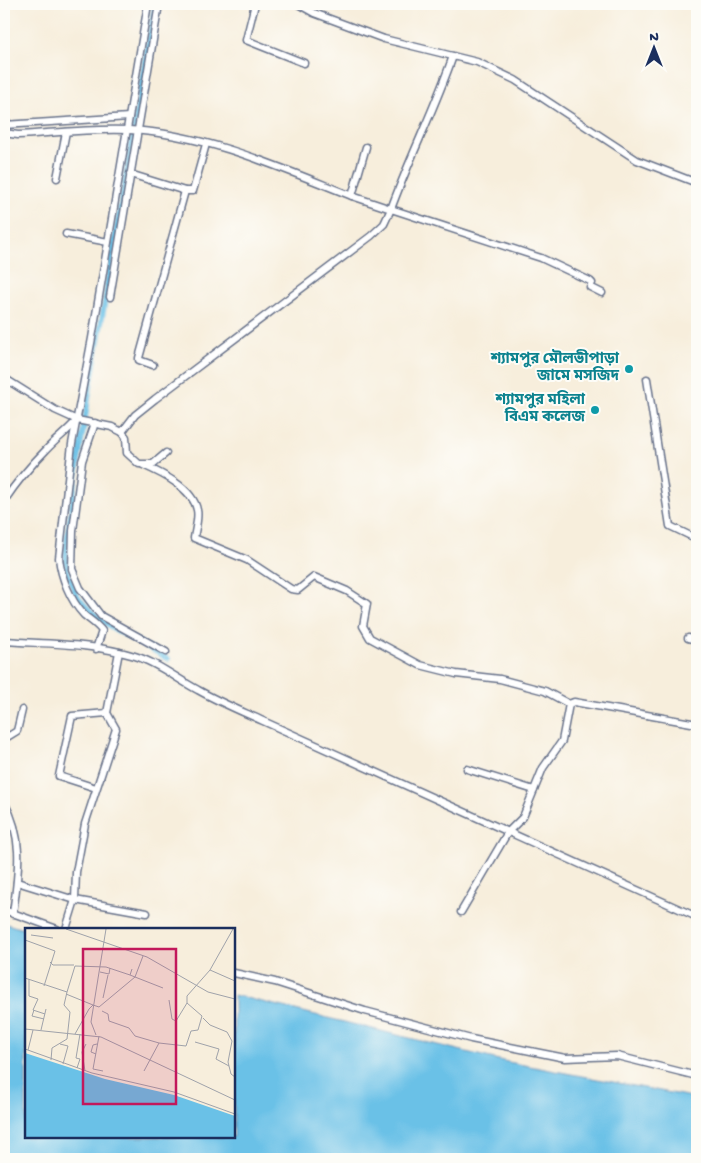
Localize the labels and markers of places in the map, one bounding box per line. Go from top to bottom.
place label: শ্যামপুর মৌলভীপাড়া জামে মসজিদ [490,349,620,386]
marker: শ্যামপুর মৌলভীপাড়া জামে মসজিদ [623,363,635,375]
place label: শ্যামপুর মহিলা বিএম কলেজ [494,390,586,427]
marker: শ্যামপুর মহিলা বিএম কলেজ [589,404,601,416]

